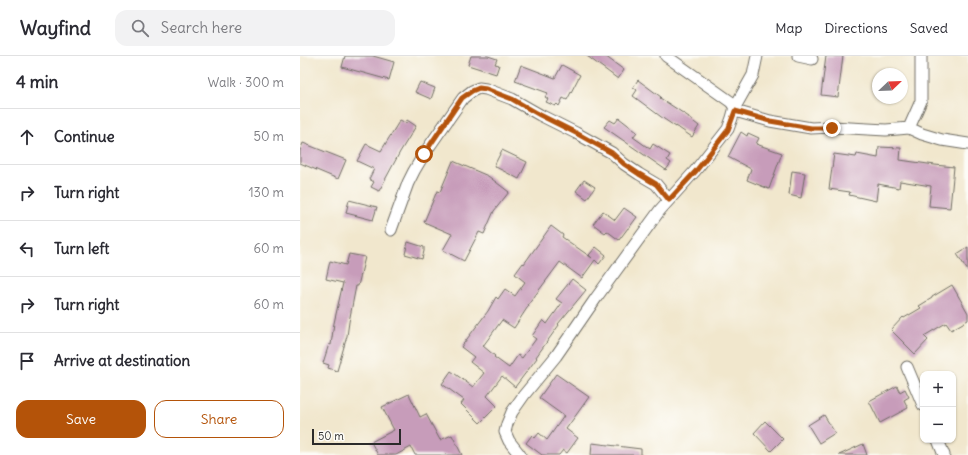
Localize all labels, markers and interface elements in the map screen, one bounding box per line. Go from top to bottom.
search box [115,10,395,46]
text: Wayfind [20,16,91,40]
icon: search [129,17,151,39]
text: Search here [161,18,242,37]
text: Map [775,19,802,37]
text: Directions [824,19,888,37]
text: Saved [910,19,948,37]
north arrow [872,68,908,104]
text: 4 min [16,71,58,93]
text: Walk · 300 m [208,74,284,91]
route end [823,119,841,137]
icon: ahead [16,126,38,148]
text: Continue [54,127,115,146]
text: 50 m [253,128,284,145]
route start [415,145,433,163]
icon: right [16,182,38,204]
text: Turn right [54,183,119,202]
text: 130 m [248,184,284,201]
icon: left [16,238,38,260]
text: Turn left [54,239,109,258]
text: 60 m [253,240,284,257]
icon: right [16,294,38,316]
text: Turn right [54,295,119,314]
text: 60 m [253,296,284,313]
icon: arrive [16,350,38,372]
text: Arrive at destination [54,351,190,370]
map controls [920,371,956,443]
button: + [920,371,956,407]
button: Save [16,400,146,438]
button: Share [154,400,284,438]
button: − [920,407,956,443]
scale bar [312,427,401,446]
text: 50 m [318,429,344,443]

